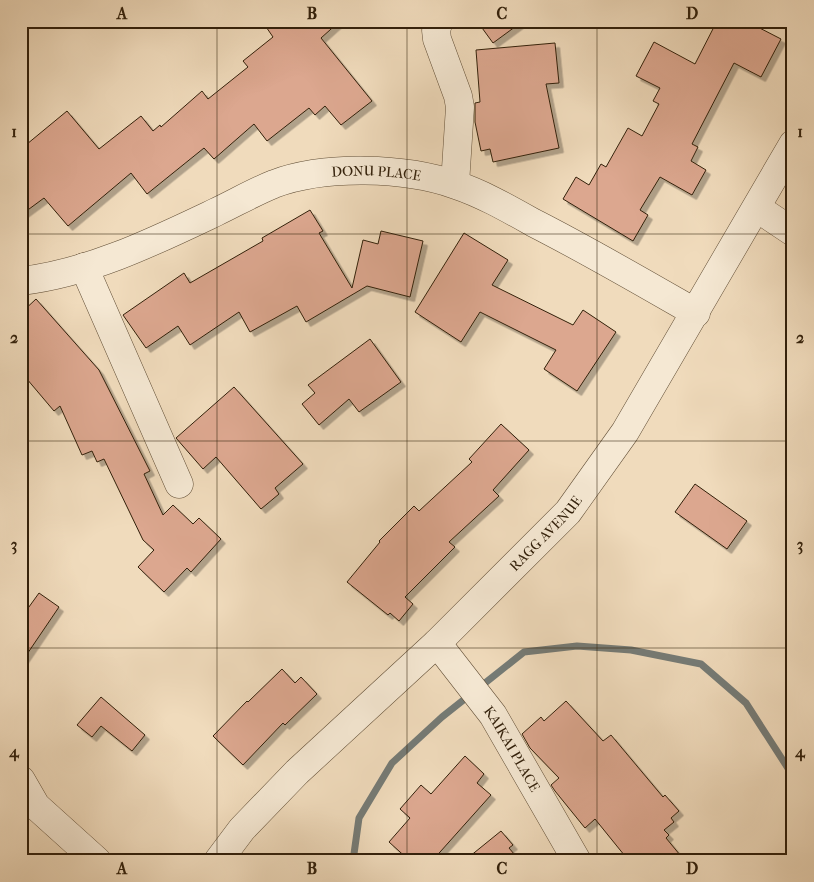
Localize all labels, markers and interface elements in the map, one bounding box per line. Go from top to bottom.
text: A [116,4,128,23]
text: B [307,4,317,23]
text: C [497,4,508,23]
text: D [686,4,698,23]
text: 1 [11,122,17,141]
text: 1 [797,122,803,141]
street label: DONU PLACE [331,163,423,185]
text: 2 [10,328,18,347]
text: 2 [796,328,804,347]
street label: RAGG AVENUE [506,492,586,575]
text: 3 [11,535,17,555]
text: 3 [797,535,803,555]
street label: KAIKAI PLACE [480,703,544,795]
text: 4 [8,742,20,762]
text: 4 [794,742,806,762]
text: A [116,859,128,878]
text: B [307,859,317,878]
text: C [497,859,508,878]
text: D [686,859,698,878]

